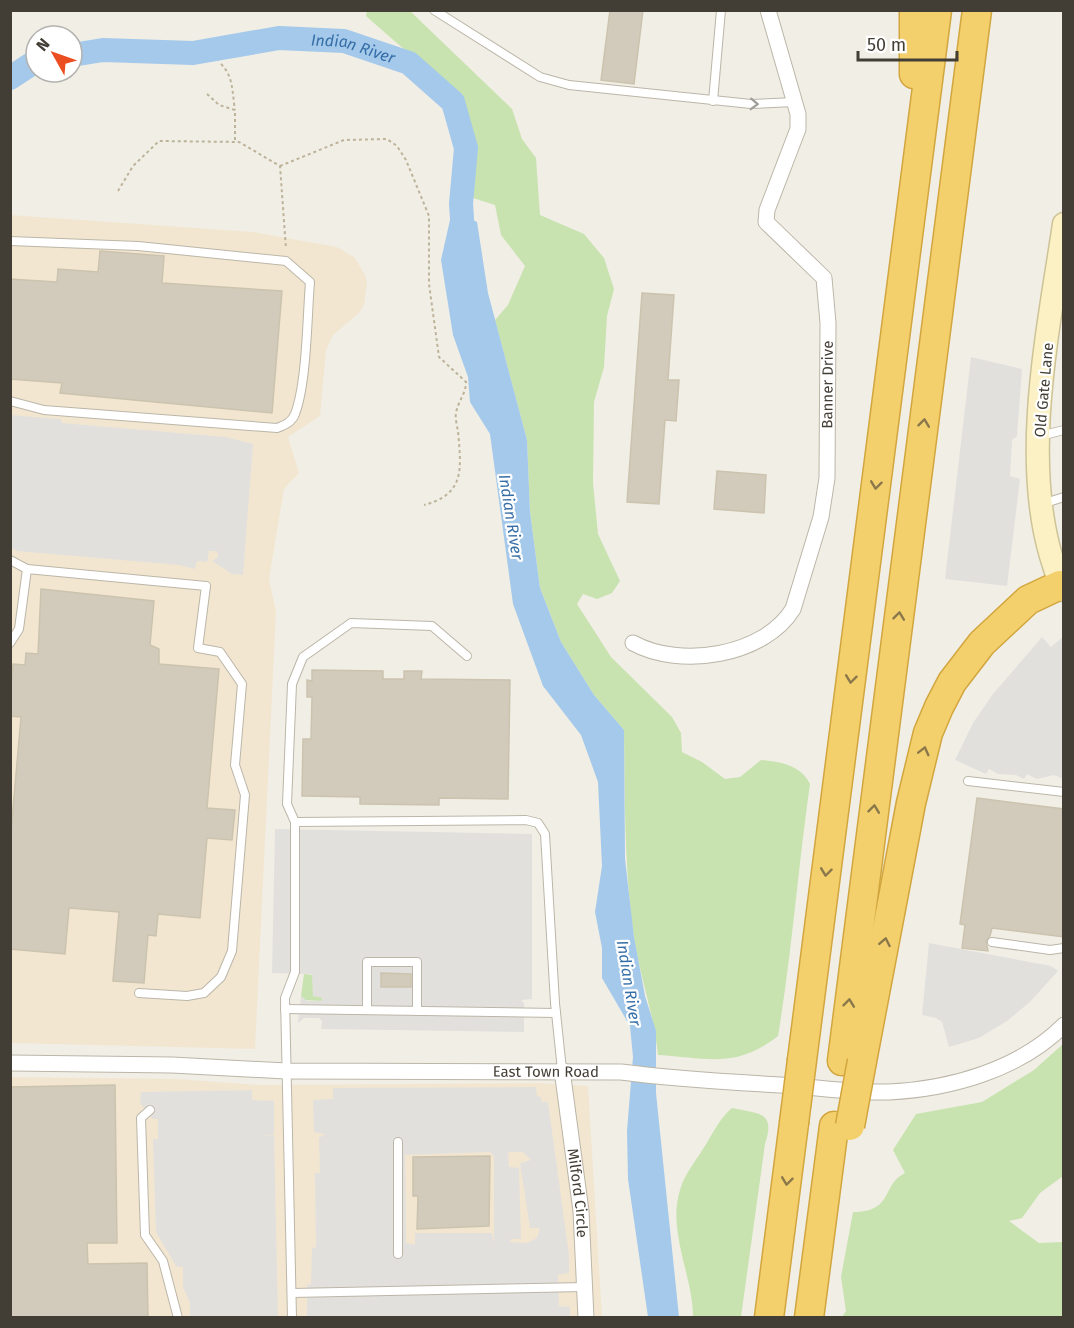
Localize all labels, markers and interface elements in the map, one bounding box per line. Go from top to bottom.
north arrow [24,24,84,84]
scale bar [858,24,957,62]
water label: Indian River [310,30,399,67]
text: 50 m [867,34,906,56]
text: N [32,35,54,55]
one-way arrow [750,98,759,110]
street label: Banner Drive [818,341,837,429]
street label: Old Gate Lane [1031,342,1057,438]
one-way arrow [917,418,930,427]
water label: Indian River [495,473,527,562]
one-way arrow [870,481,883,490]
one-way arrow [893,611,905,621]
one-way arrow [846,674,858,683]
one-way arrow [916,746,929,756]
one-way arrow [868,805,880,814]
one-way arrow [821,867,833,877]
one-way arrow [878,937,891,947]
water label: Indian River [613,939,645,1028]
one-way arrow [843,998,855,1007]
street label: East Town Road [493,1063,599,1081]
street label: Milford Circle [564,1147,591,1238]
one-way arrow [781,1177,793,1186]

